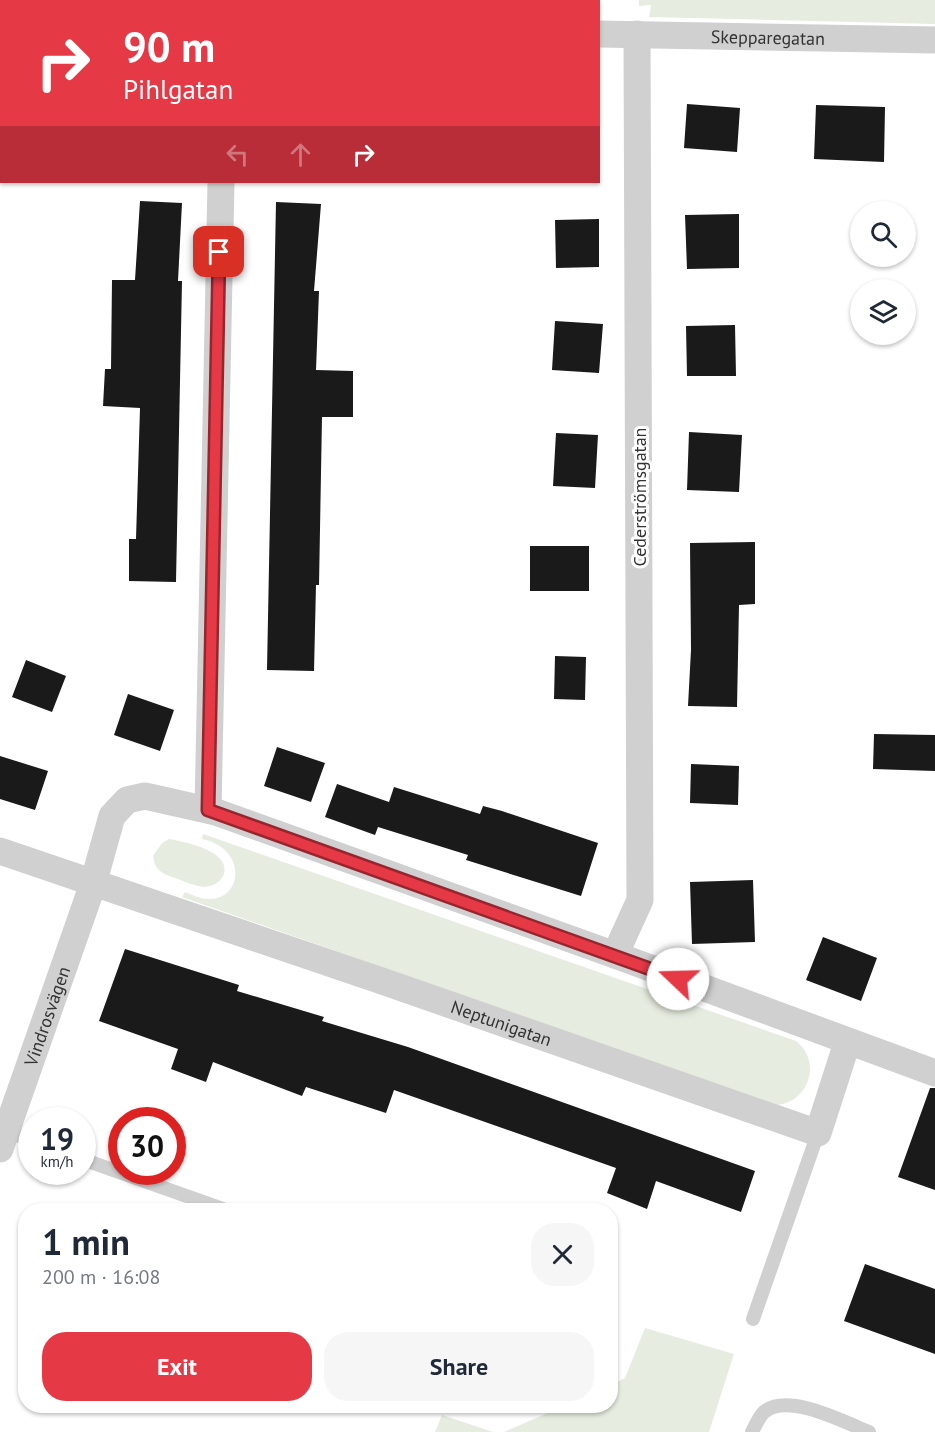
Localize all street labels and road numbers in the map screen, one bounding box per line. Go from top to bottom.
street label: Skepparegatan [711,25,825,50]
street label: Cederströmsgatan [628,428,651,566]
street label: Vindrosvägen [18,963,75,1070]
street label: Neptunigatan [448,994,555,1051]

